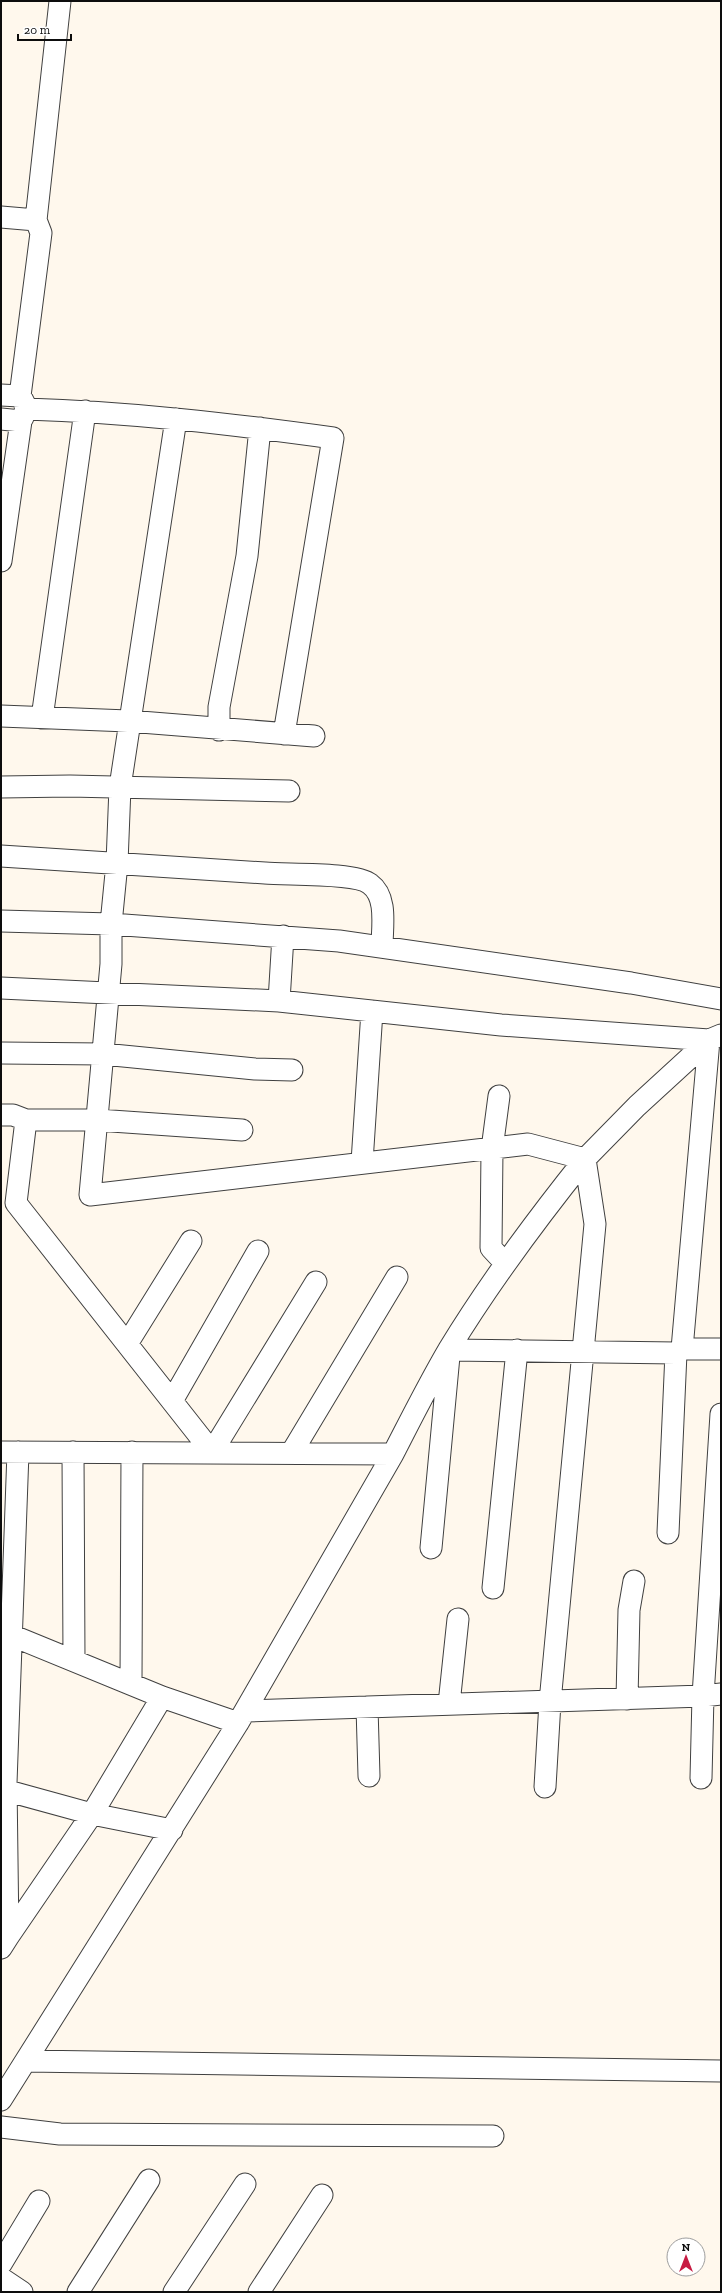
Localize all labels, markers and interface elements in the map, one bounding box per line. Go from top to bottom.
scale bar [18,16,71,42]
text: 20 m [24,23,51,37]
north arrow [666,2237,706,2277]
text: N [682,2241,691,2254]

